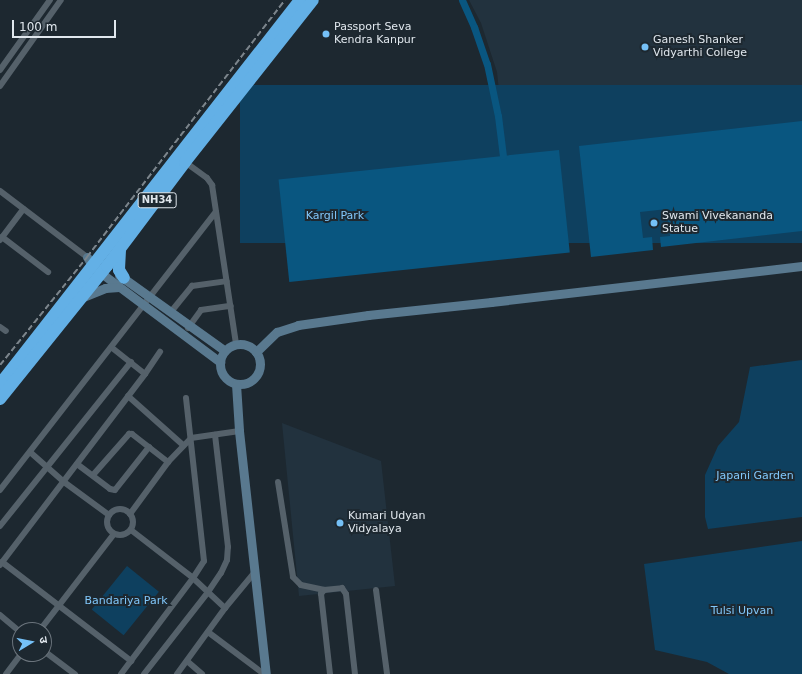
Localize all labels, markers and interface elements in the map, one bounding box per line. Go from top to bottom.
scale bar [14,12,118,38]
text: 100 m [19,20,57,34]
place label: Passport Seva Kendra Kanpur [334,21,415,47]
marker: Passport Seva Kendra Kanpur [321,29,331,39]
place label: Ganesh Shanker Vidyarthi College [653,34,747,60]
marker: Ganesh Shanker Vidyarthi College [640,42,650,52]
road number: NH34 [137,192,177,208]
park label: Kargil Park [306,209,364,223]
place label: Swami Vivekananda Statue [662,210,773,236]
marker: Swami Vivekananda Statue [649,218,659,228]
park label: Japani Garden [716,469,794,483]
place label: Kumari Udyan Vidyalaya [348,510,425,536]
marker: Kumari Udyan Vidyalaya [335,518,345,528]
park label: Bandariya Park [84,594,168,608]
park label: Tulsi Upvan [711,604,773,618]
north arrow [12,622,52,662]
text: उ [36,636,50,644]

